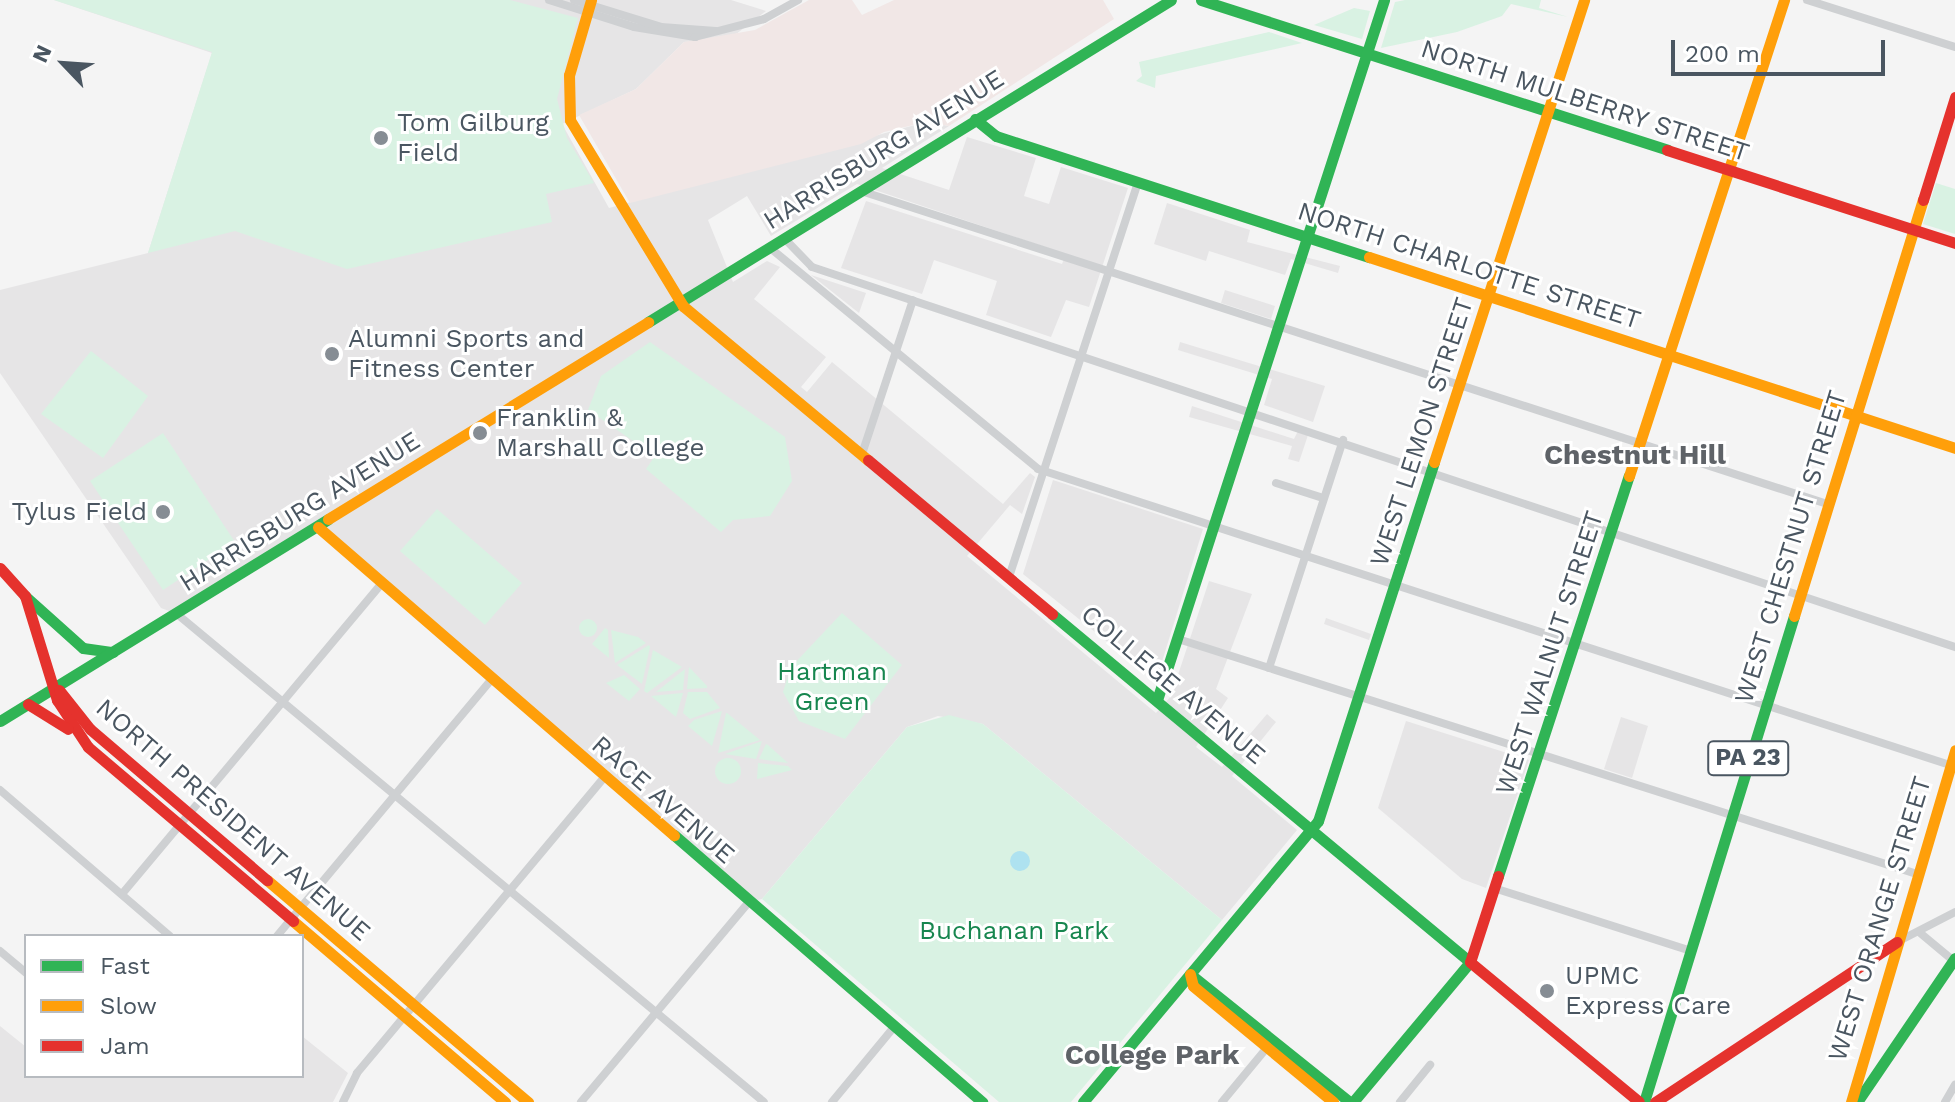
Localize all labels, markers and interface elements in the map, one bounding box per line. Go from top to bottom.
north arrow [24,24,104,104]
scale bar [1675,24,1889,74]
street label: NORTH MULBERRY STREET [1417,33,1753,169]
text: 200 m [1685,40,1760,68]
text: N [27,41,57,66]
street label: HARRISBURG AVENUE [758,63,1010,237]
place label: Tom Gilburg Field [397,107,549,168]
marker: Tom Gilburg Field [372,129,390,147]
street label: NORTH CHARLOTTE STREET [1294,196,1644,336]
street label: WEST LEMON STREET [1364,293,1480,571]
place label: Alumni Sports and Fitness Center [348,323,585,384]
marker: Alumni Sports and Fitness Center [323,345,341,363]
street label: WEST CHESTNUT STREET [1728,386,1854,708]
place label: Franklin & Marshall College [496,402,705,464]
marker: Franklin & Marshall College [471,424,489,442]
street label: HARRISBURG AVENUE [174,425,426,599]
district label: Chestnut Hill [1544,438,1726,472]
place label: Tylus Field [11,496,147,528]
marker: Tylus Field [154,503,172,521]
street label: WEST WALNUT STREET [1489,506,1611,800]
street label: COLLEGE AVENUE [1074,598,1272,772]
park label: Hartman Green [777,656,887,718]
street label: NORTH PRESIDENT AVENUE [89,692,377,948]
street label: RACE AVENUE [585,729,741,871]
road number: PA 23 [1706,738,1790,778]
street label: WEST ORANGE STREET [1822,772,1938,1066]
park label: Buchanan Park [919,915,1109,947]
legend [24,934,304,1078]
text: Fast [100,952,150,980]
place label: UPMC Express Care [1565,960,1731,1022]
marker: UPMC Express Care [1536,980,1558,1002]
text: Slow [100,992,157,1020]
text: Jam [100,1032,150,1060]
district label: College Park [1065,1038,1239,1072]

